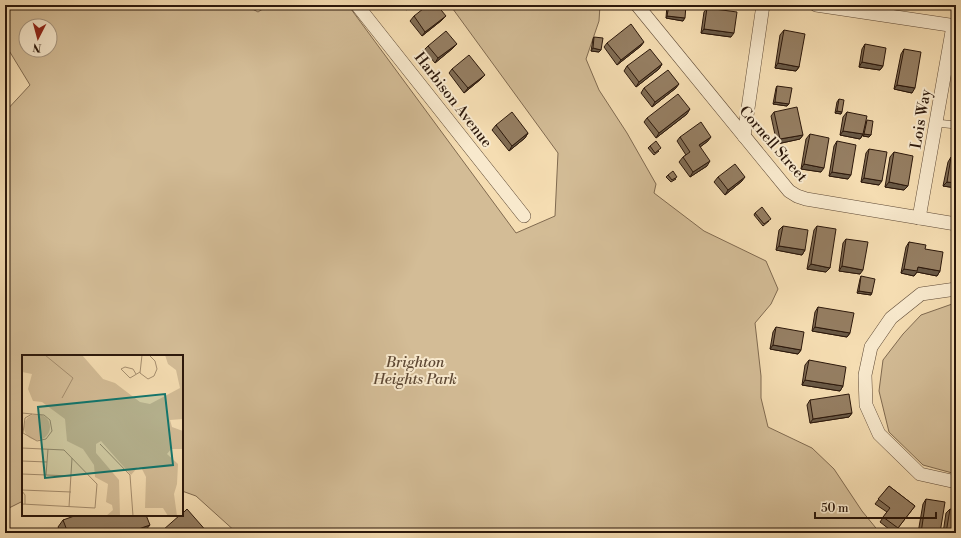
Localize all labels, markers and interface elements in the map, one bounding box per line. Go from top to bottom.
north arrow [18,18,58,58]
text: N [32,40,42,54]
street label: Harbison Avenue [410,48,496,152]
street label: Lois Way [906,87,936,150]
street label: Cornell Street [735,102,812,186]
park label: Brighton Heights Park [372,353,457,389]
inset map [22,355,183,516]
scale bar [815,494,936,520]
text: 50 m [821,501,849,516]

